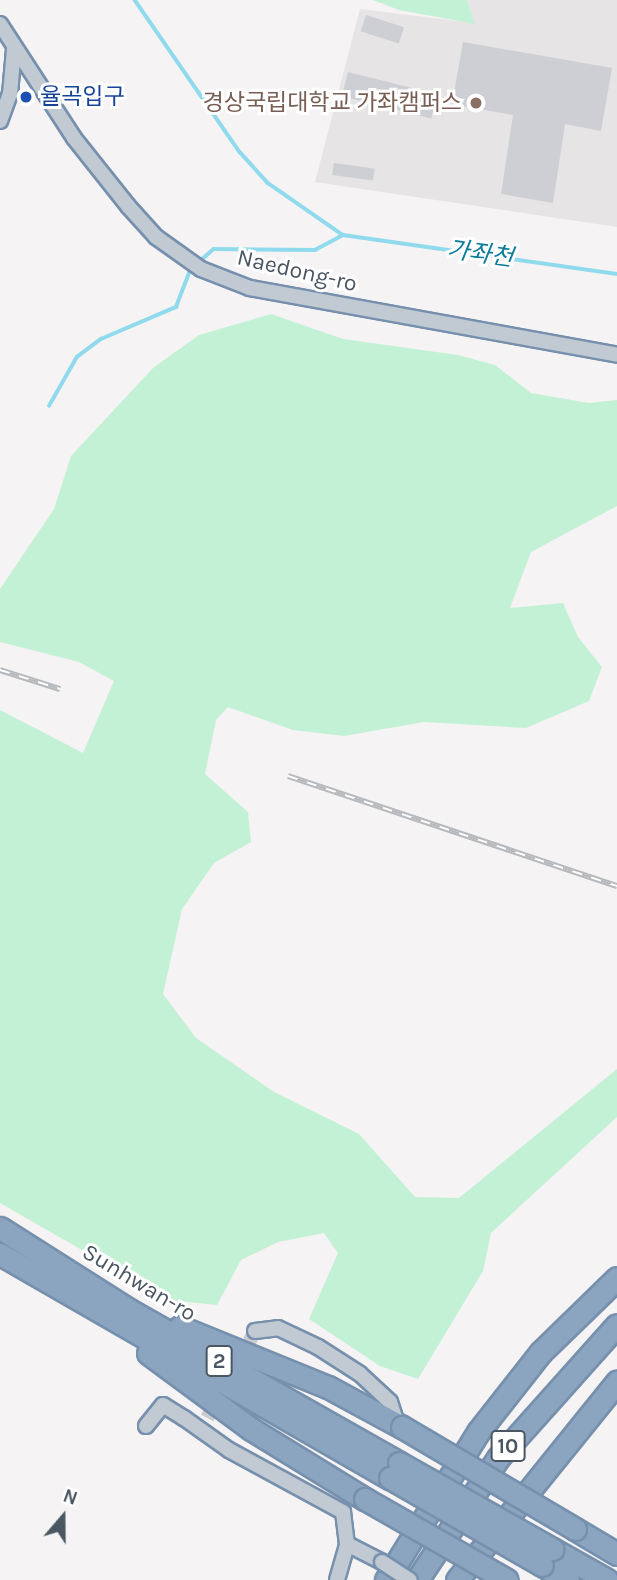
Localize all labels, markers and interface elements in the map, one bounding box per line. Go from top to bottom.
place label: 율곡입구 [40,83,125,111]
marker: 율곡입구 [18,89,34,105]
place label: 경상국립대학교 가좌캠퍼스 [203,89,462,117]
marker: 경상국립대학교 가좌캠퍼스 [468,95,484,111]
water label: 가좌천 [445,235,515,273]
street label: Naedong-ro [234,244,360,298]
street label: Sunhwan-ro [77,1238,201,1328]
road number: 2 [205,1344,233,1378]
road number: 10 [490,1428,526,1464]
north arrow [28,1482,98,1552]
text: N [60,1485,80,1510]

